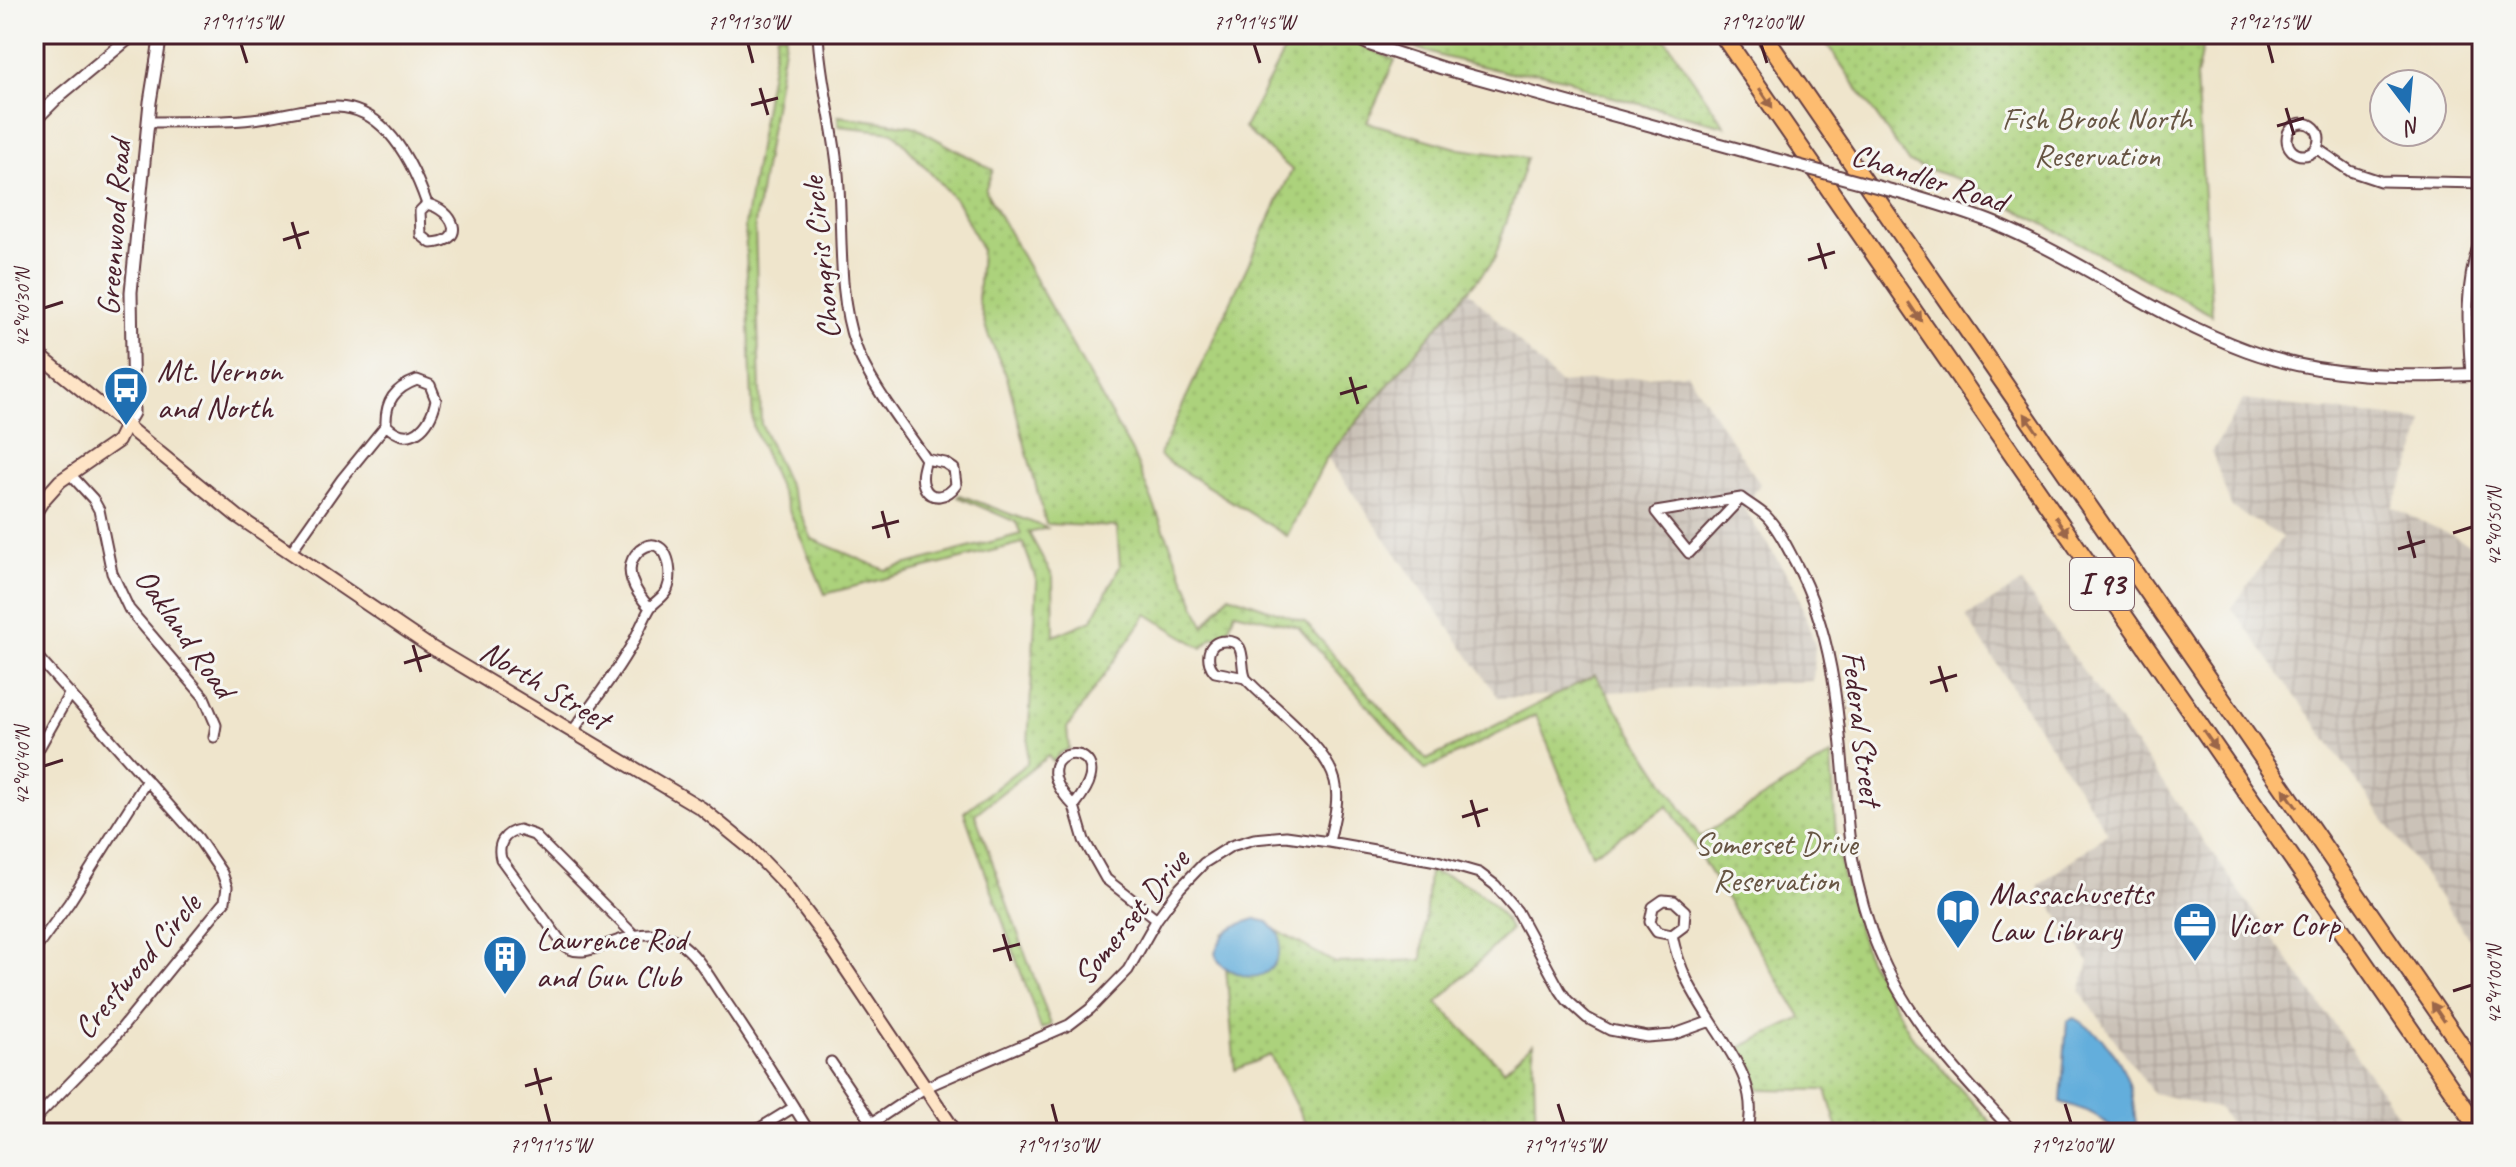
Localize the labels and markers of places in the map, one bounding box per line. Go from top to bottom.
place label: Mt. Vernon and North [157,350,284,428]
bus stop icon: Mt. Vernon and North [102,364,150,427]
place label: Massachusetts Law Library [1989,873,2155,951]
library icon: Massachusetts Law Library [1934,887,1982,950]
office icon: Vicor Corp [2171,900,2219,963]
place label: Vicor Corp [2226,904,2342,945]
place label: Lawrence Rod and Gun Club [536,919,692,997]
building icon: Lawrence Rod and Gun Club [481,933,529,996]

